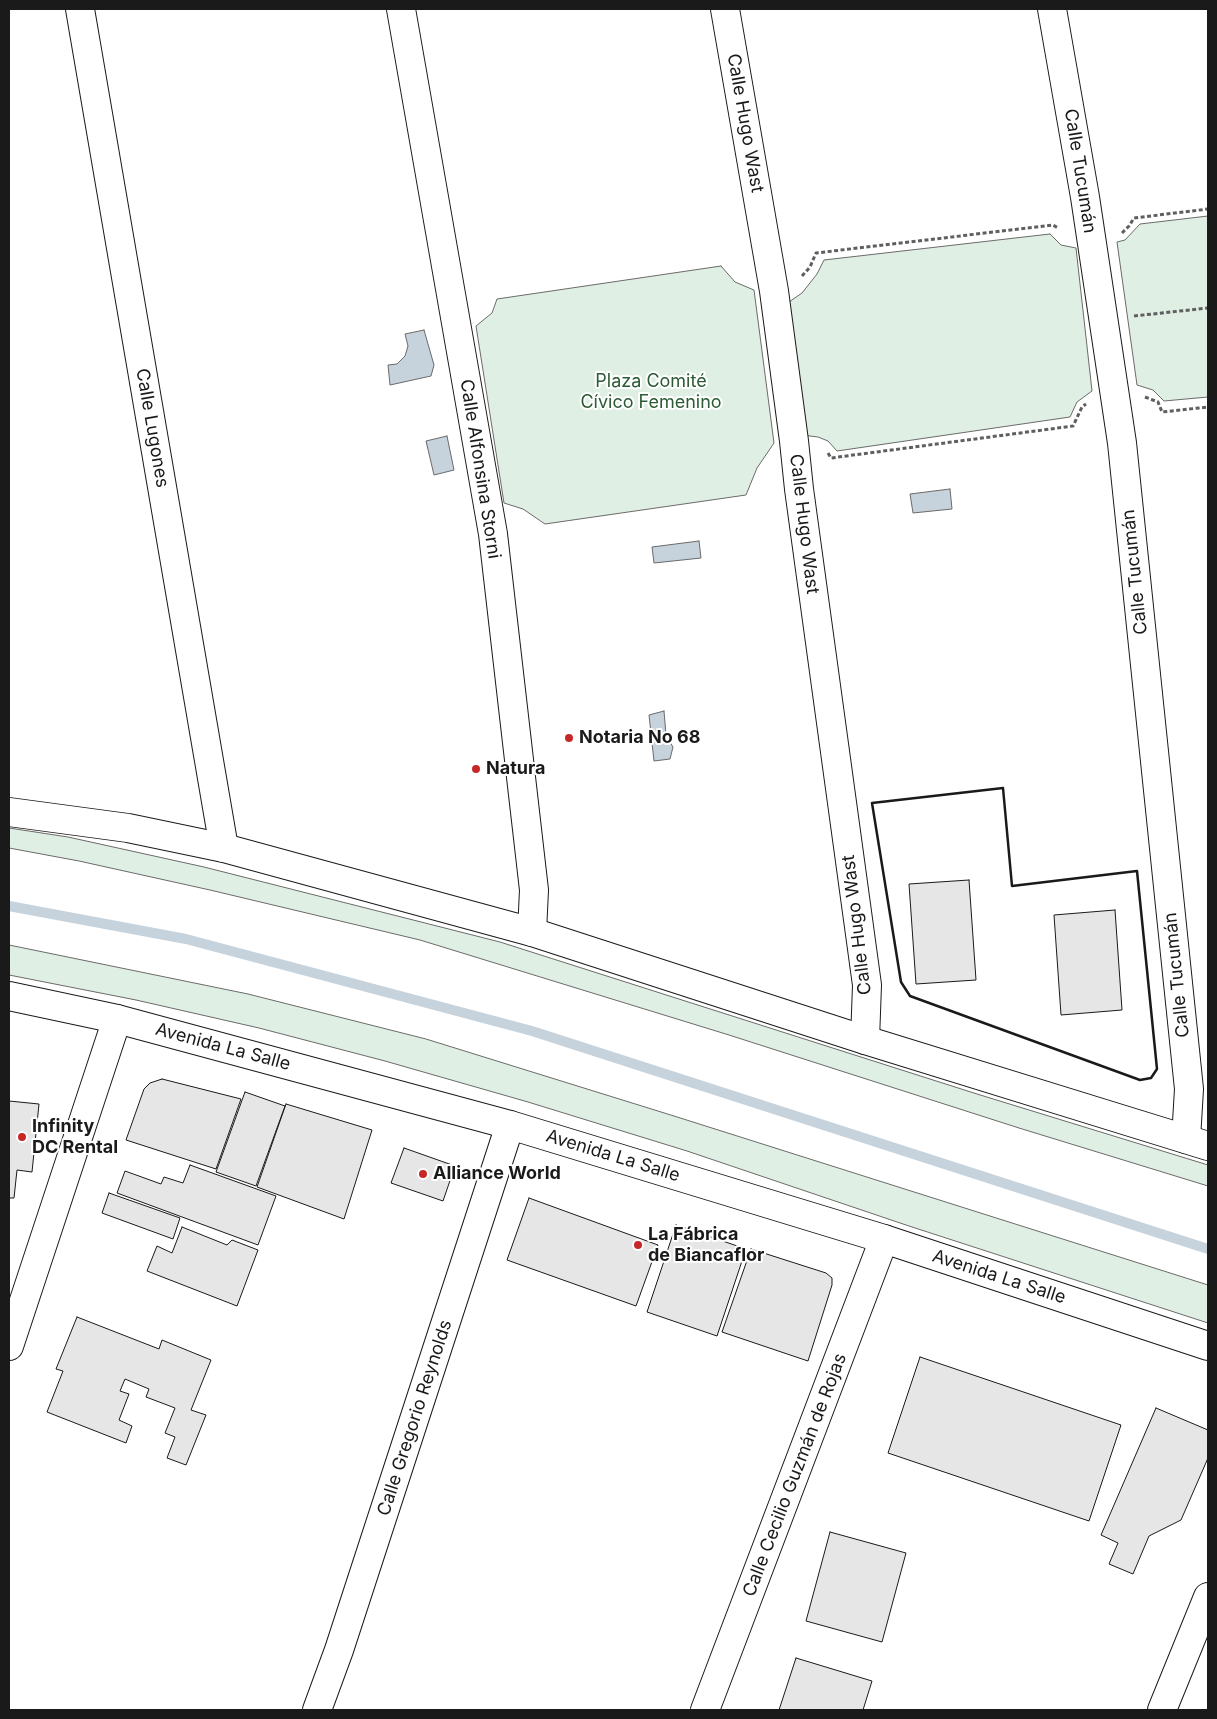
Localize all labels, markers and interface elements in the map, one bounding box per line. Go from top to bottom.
street label: Calle Hugo Wast [722,52,768,194]
street label: Calle Tucumán [1059,107,1101,235]
street label: Calle Lugones [131,367,173,489]
park label: Plaza Comité Cívico Femenino [580,371,722,414]
street label: Calle Alfonsina Storni [455,378,505,560]
street label: Calle Hugo Wast [785,453,823,595]
street label: Calle Tucumán [1118,508,1152,636]
place label: Notaria No 68 [579,727,700,749]
marker: Notaria No 68 [563,732,575,744]
place label: Natura [486,758,546,780]
marker: Natura [470,763,482,775]
street label: Calle Hugo Wast [838,854,876,996]
street label: Calle Tucumán [1160,911,1194,1039]
street label: Avenida La Salle [153,1019,293,1075]
place label: Infinity DC Rental [32,1116,118,1158]
street label: Avenida La Salle [543,1125,683,1187]
marker: Infinity DC Rental [16,1131,28,1143]
place label: Alliance World [433,1163,561,1185]
marker: Alliance World [417,1168,429,1180]
place label: La Fábrica de Biancaflor [648,1224,764,1266]
marker: La Fábrica de Biancaflor [632,1239,644,1251]
street label: Avenida La Salle [930,1245,1068,1309]
street label: Calle Gregorio Reynolds [373,1317,457,1519]
street label: Calle Cecilio Guzmán de Rojas [739,1350,851,1600]

